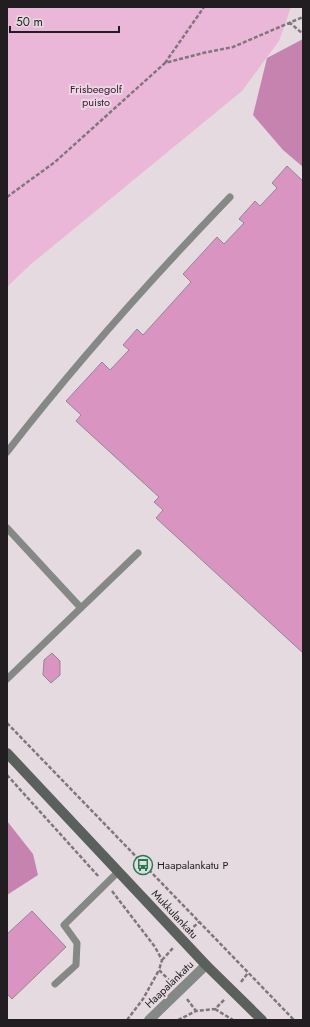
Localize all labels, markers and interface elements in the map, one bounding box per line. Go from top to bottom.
scale bar [10,8,119,34]
text: 50 m [16,13,43,31]
park label: Frisbeegolf puisto [70,81,123,110]
bus stop icon: Haapalankatu P [132,854,154,876]
place label: Haapalankatu P [157,857,228,873]
street label: Mukkulankatu [148,886,202,942]
street label: Haapalankatu [141,957,197,1011]

